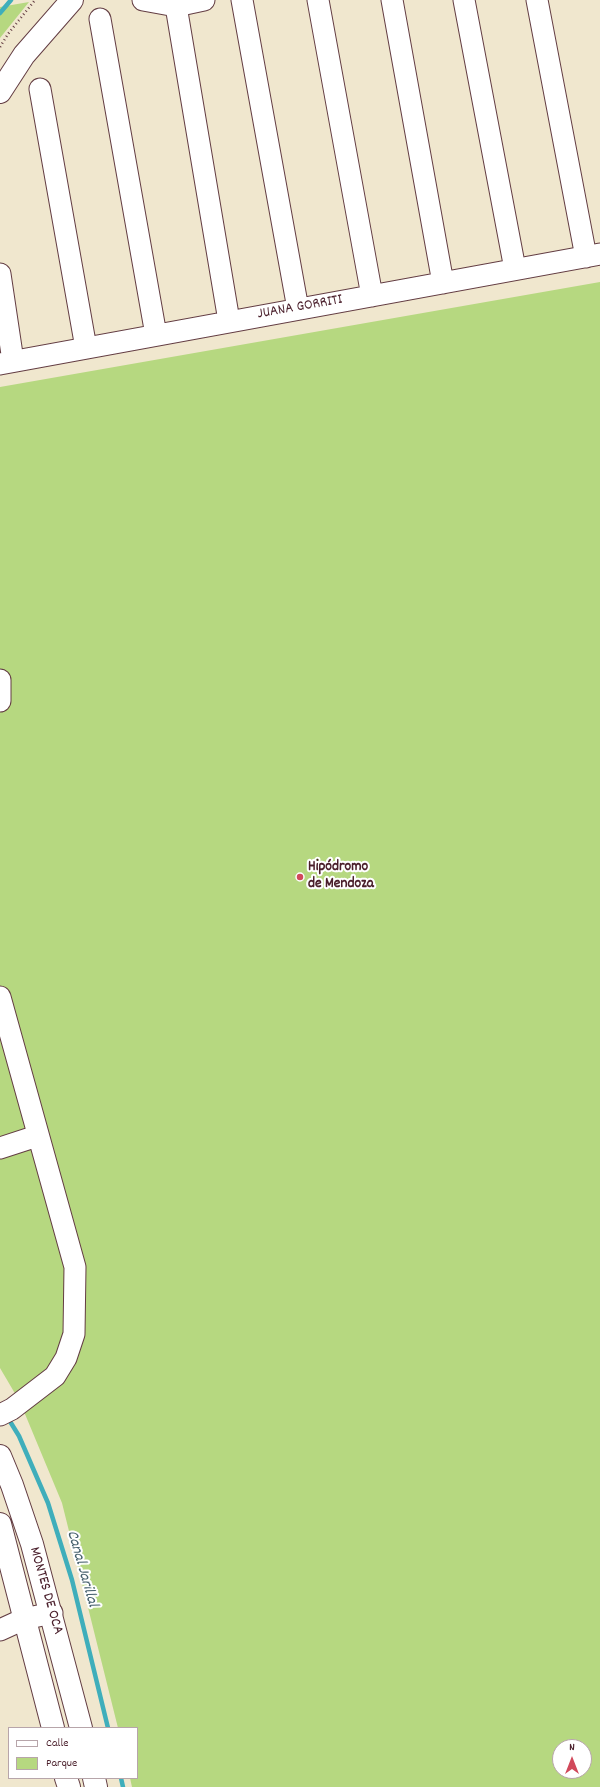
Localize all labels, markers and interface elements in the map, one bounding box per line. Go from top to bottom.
street label: JUANA GORRITI [256,292,344,324]
place label: Hipódromo de Mendoza [308,859,374,894]
marker: Hipódromo de Mendoza [295,872,305,882]
water label: Canal Jarillal [61,1528,101,1610]
street label: MONTES DE OCA [24,1545,66,1637]
legend [8,1727,138,1779]
text: Calle [46,1735,69,1752]
north arrow [552,1739,592,1779]
text: N [569,1740,575,1756]
text: Parque [46,1755,77,1772]

